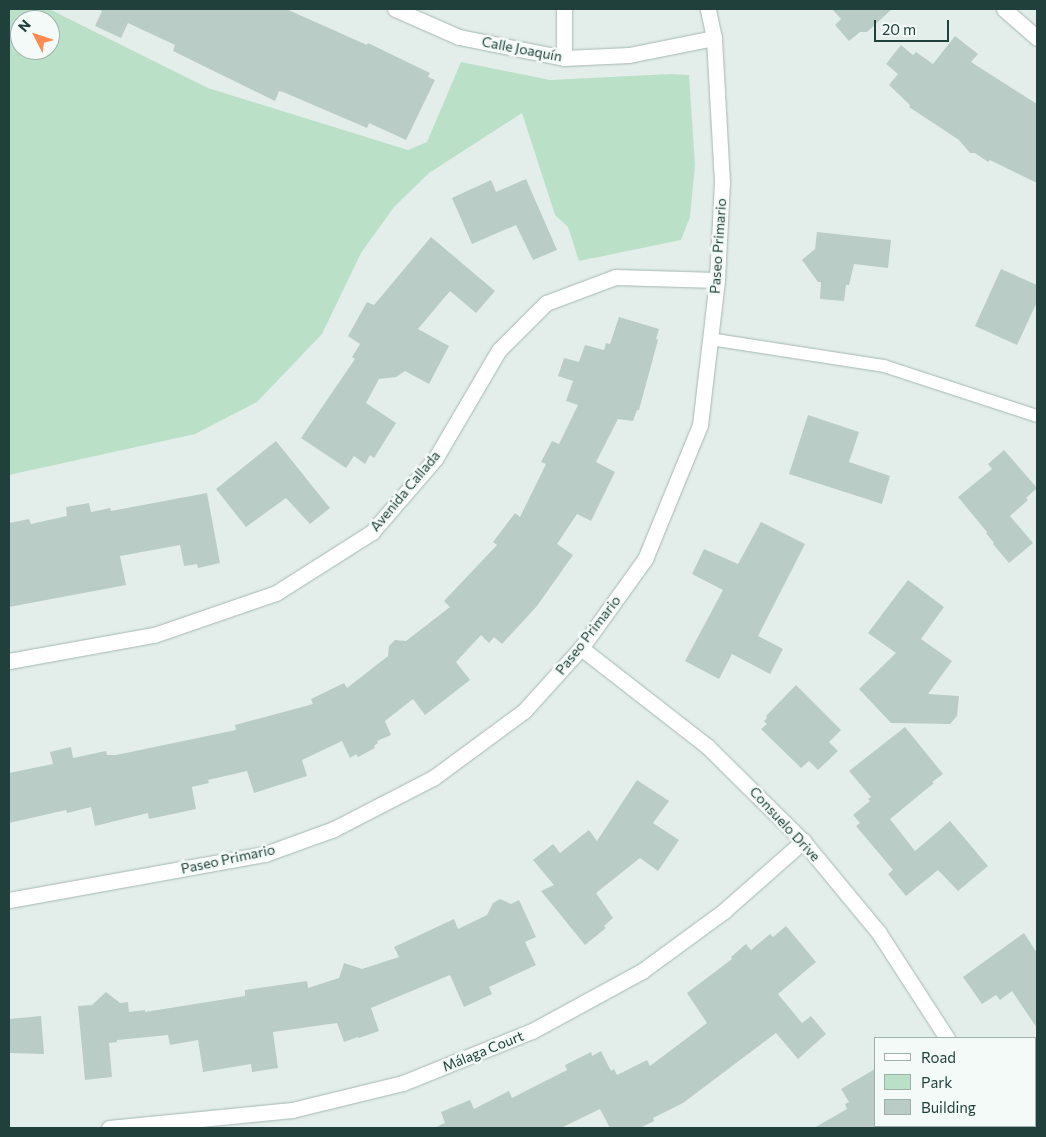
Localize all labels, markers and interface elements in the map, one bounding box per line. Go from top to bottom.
north arrow [10,10,60,60]
scale bar [876,10,951,42]
text: N [14,16,34,35]
text: 20 m [882,20,916,38]
street label: Calle Joaquín [480,33,564,65]
street label: Paseo Primario [706,198,730,294]
street label: Avenida Callada [366,447,444,535]
street label: Paseo Primario [552,592,624,678]
street label: Consuelo Drive [746,783,824,865]
street label: Paseo Primario [179,841,277,877]
street label: Málaga Court [440,1027,526,1075]
legend [874,1037,1036,1127]
text: Road [921,1048,956,1066]
text: Park [921,1073,952,1091]
text: Building [921,1098,976,1116]

